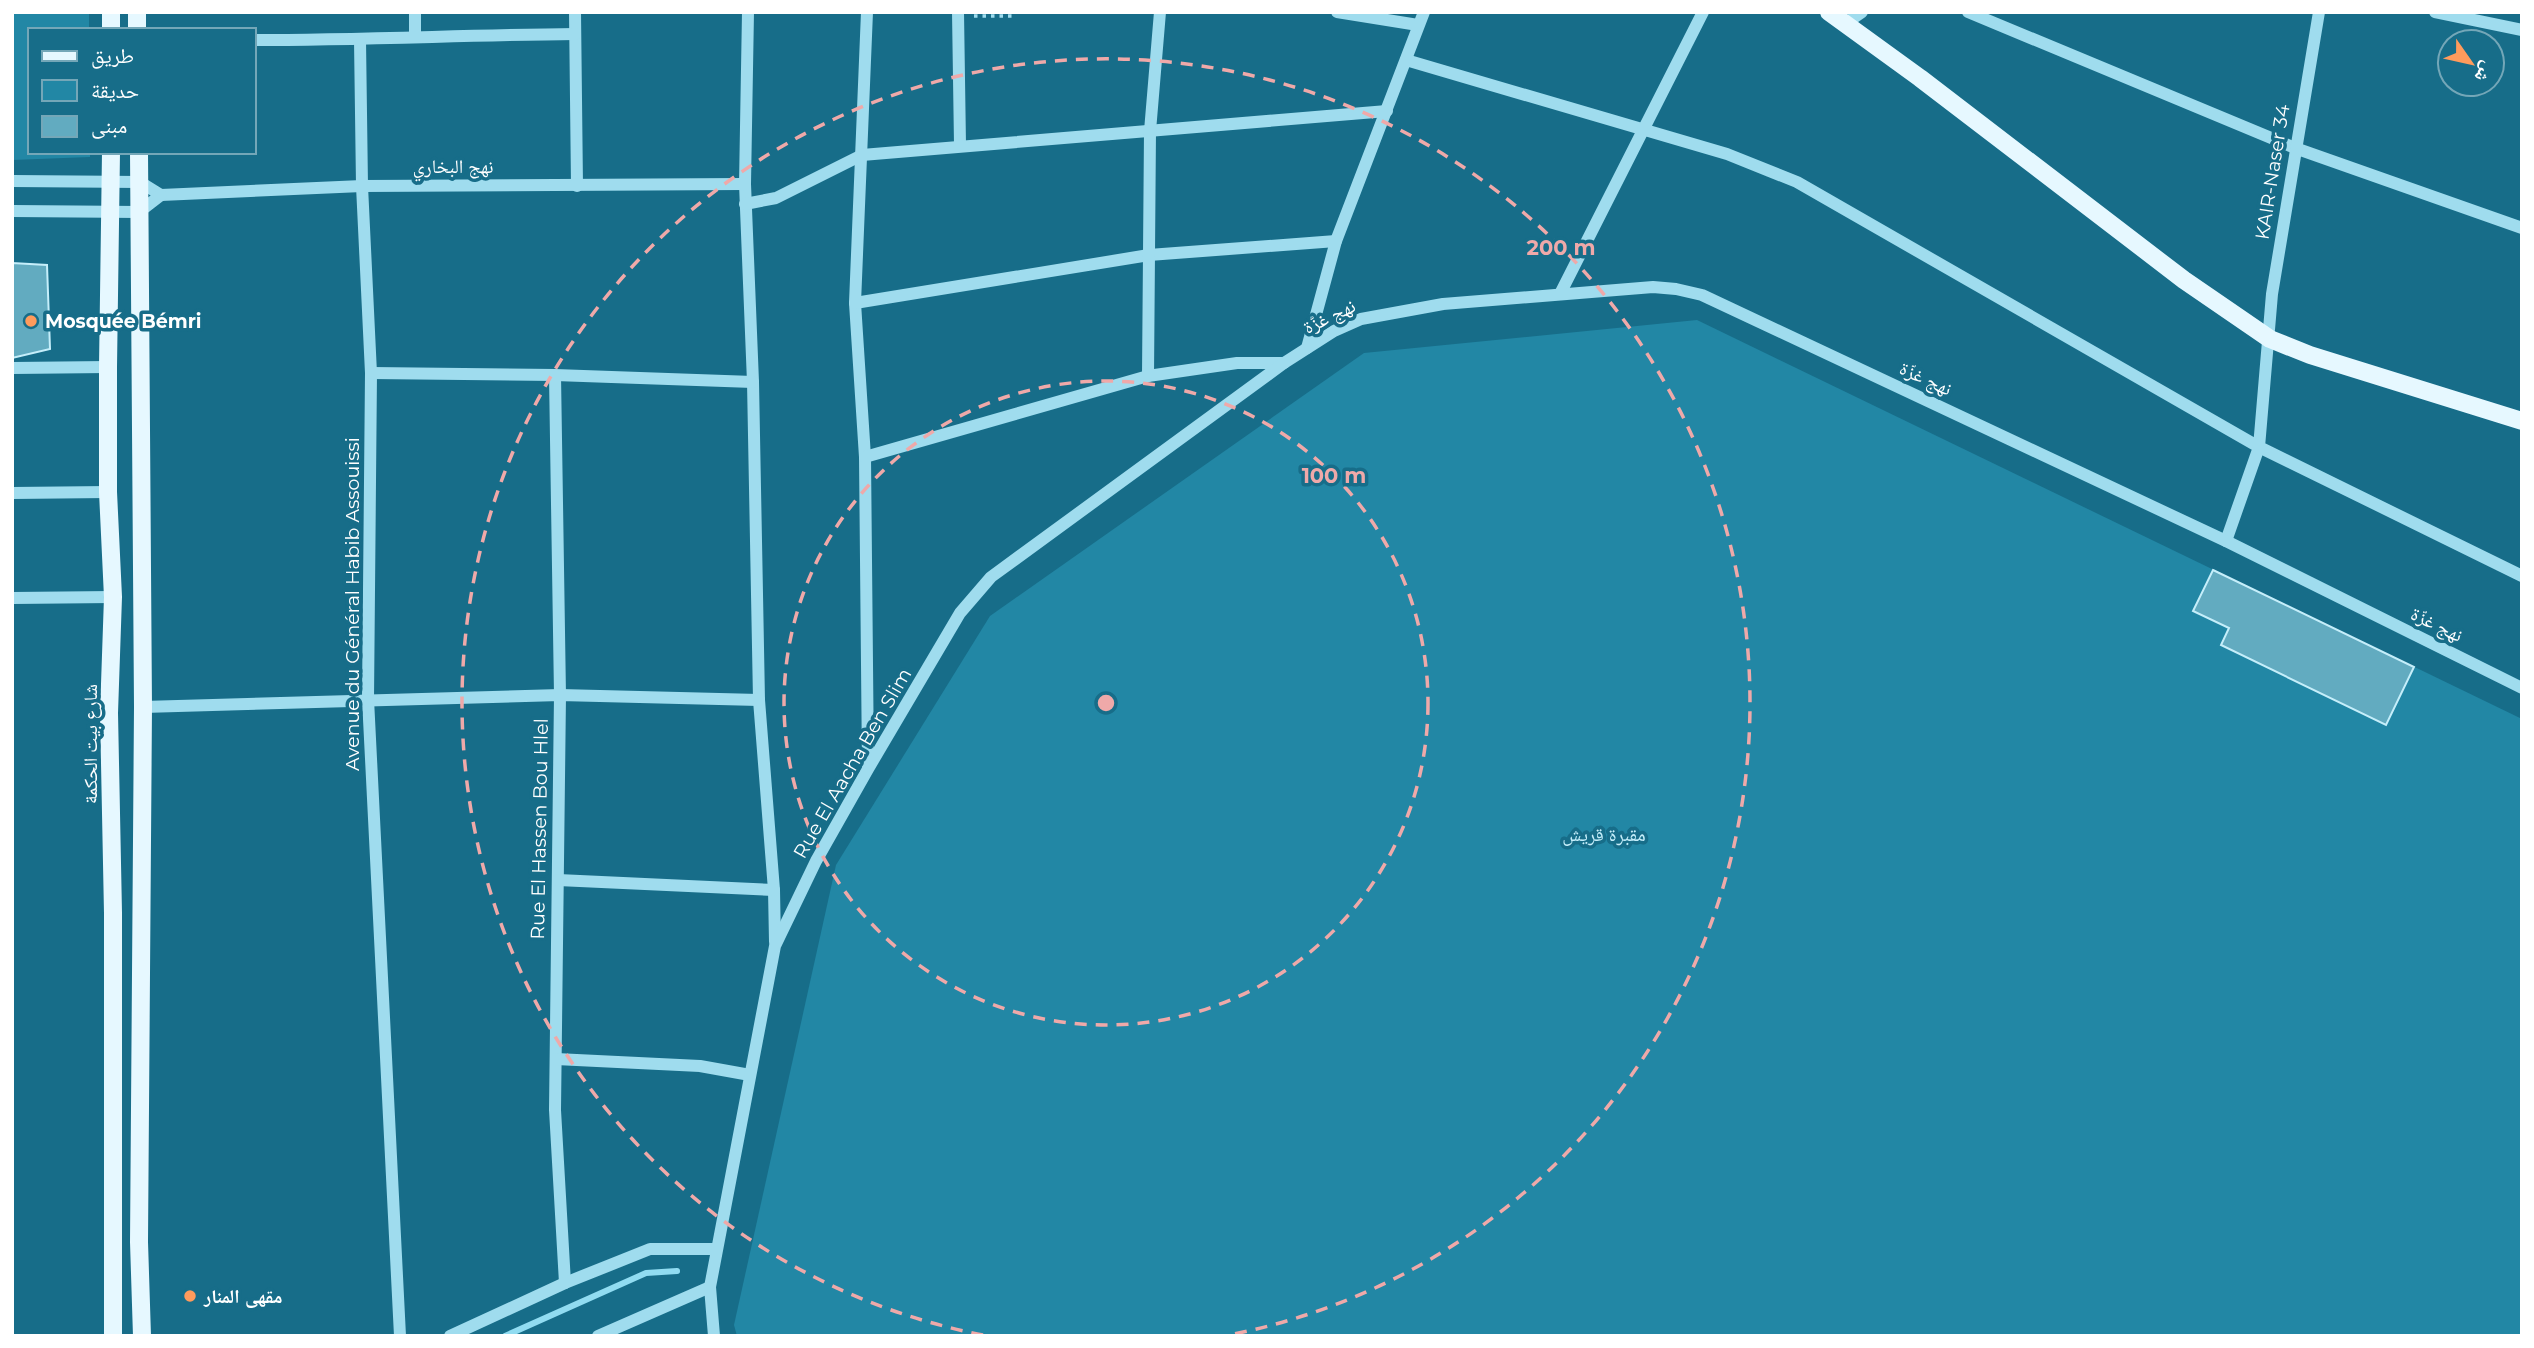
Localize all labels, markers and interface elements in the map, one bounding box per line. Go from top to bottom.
legend [28,28,256,154]
north arrow [2436,28,2506,98]
text: طريق [91,43,134,69]
text: ش [2470,57,2500,87]
text: حديقة [91,78,139,103]
street label: KAIR-Naser 34 [2250,102,2295,241]
text: مبنى [91,113,127,139]
street label: نهج البخاري [413,155,493,182]
text: 200 m [1527,235,1595,260]
street label: نهج غزّة [1299,294,1359,340]
place label: Mosquée Bémri [45,310,202,333]
marker: Mosquée Bémri [23,313,39,329]
street label: نهج غزّة [1896,356,1956,401]
street label: Avenue du Général Habib Assouissi [341,437,364,771]
text: 100 m [1302,463,1366,488]
street label: نهج غزّة [2407,602,2467,648]
street label: Rue El Aacha Ben Slim [789,664,916,862]
street label: شارع بيت الحكمة [79,684,102,804]
centre of rings [1094,691,1118,715]
street label: Rue El Hassen Bou Hlel [526,718,553,940]
park label: مقبرة قريش [1562,823,1646,846]
place label: مقهى المنار [203,1285,282,1308]
marker: مقهى المنار [182,1288,198,1304]

